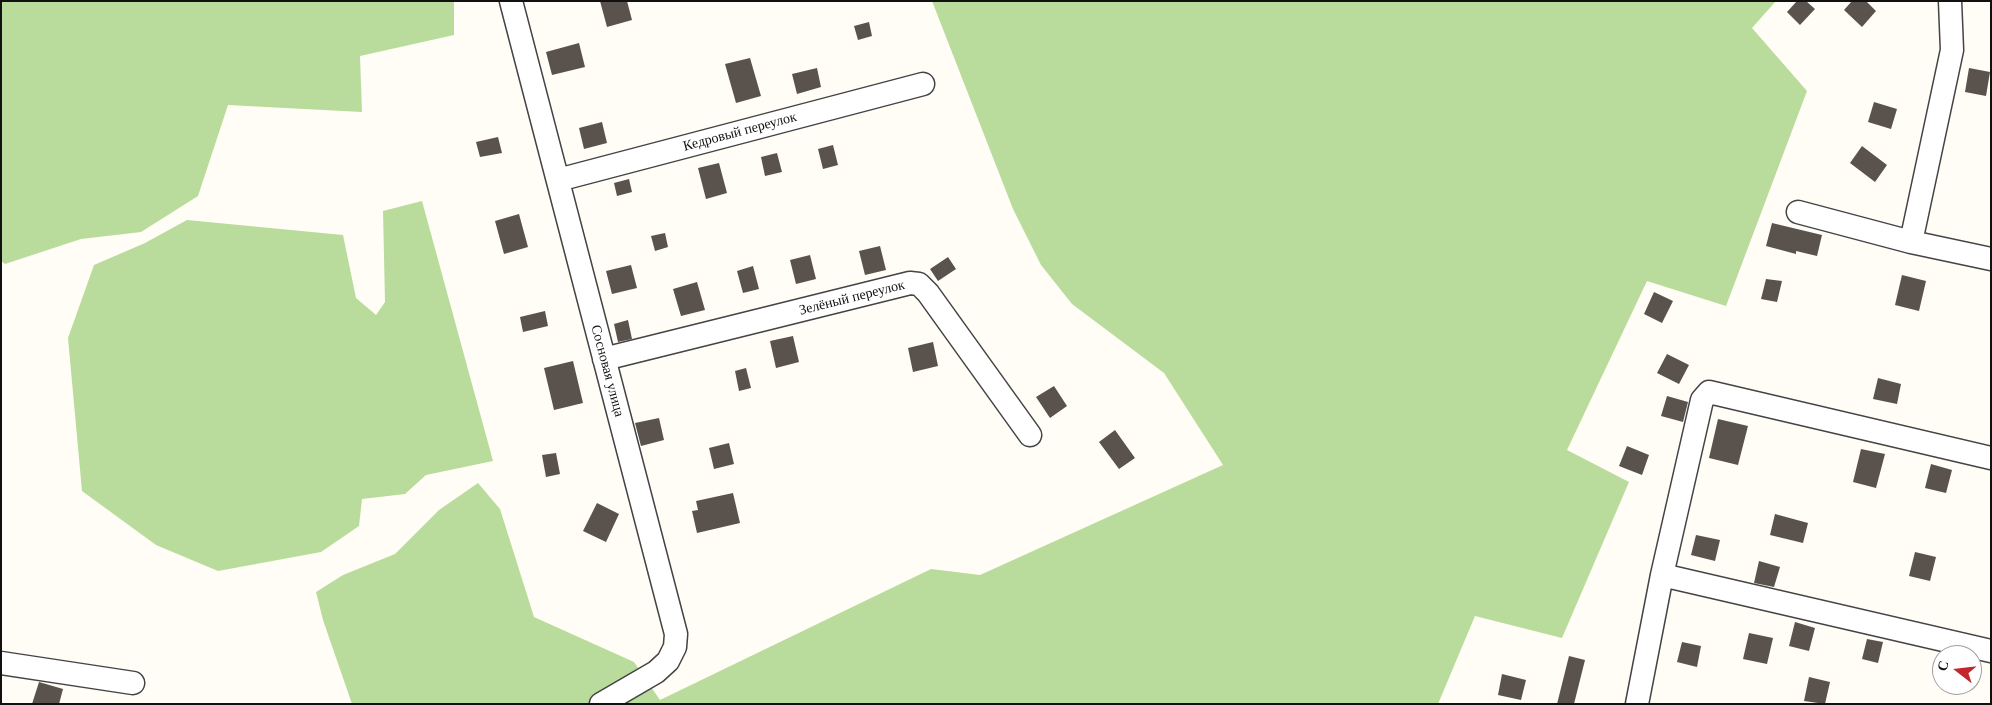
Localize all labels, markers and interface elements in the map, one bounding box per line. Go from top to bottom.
street label: Кедровый переулок [681,109,799,155]
street label: Зелёный переулок [798,277,906,319]
street label: Сосновая улица [587,323,627,419]
north arrow [1932,645,1982,695]
text: С [1934,659,1952,673]

